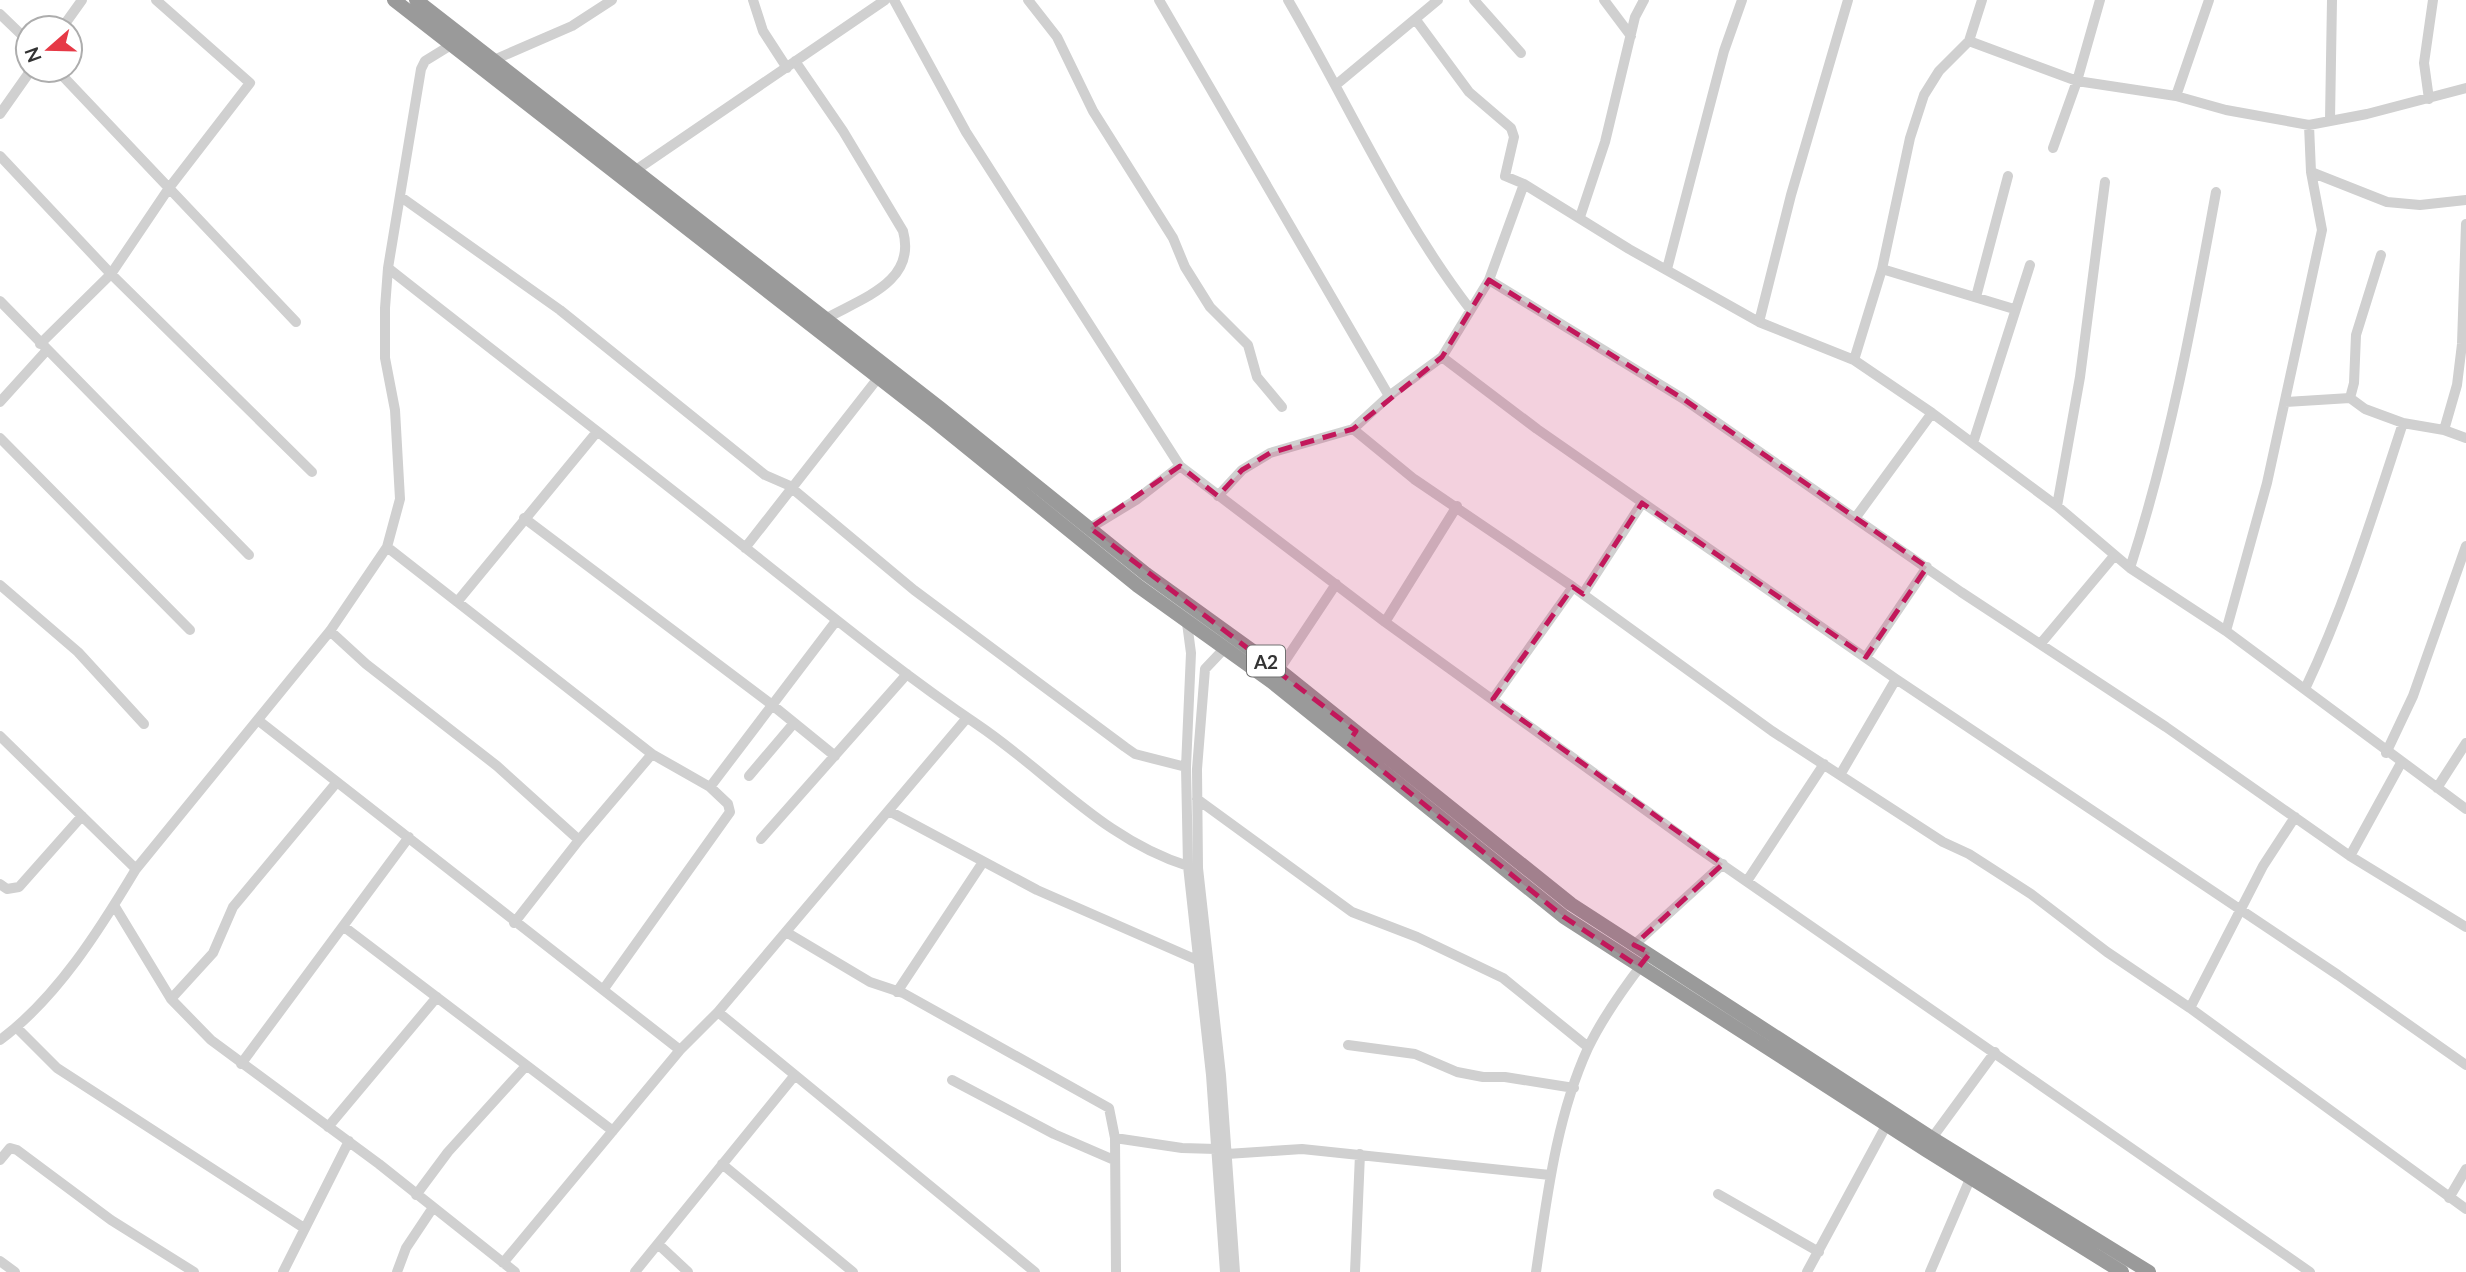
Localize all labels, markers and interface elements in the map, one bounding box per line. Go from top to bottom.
north arrow [14,14,84,84]
text: N [19,44,46,66]
road number: A2 [1247,646,1285,676]

